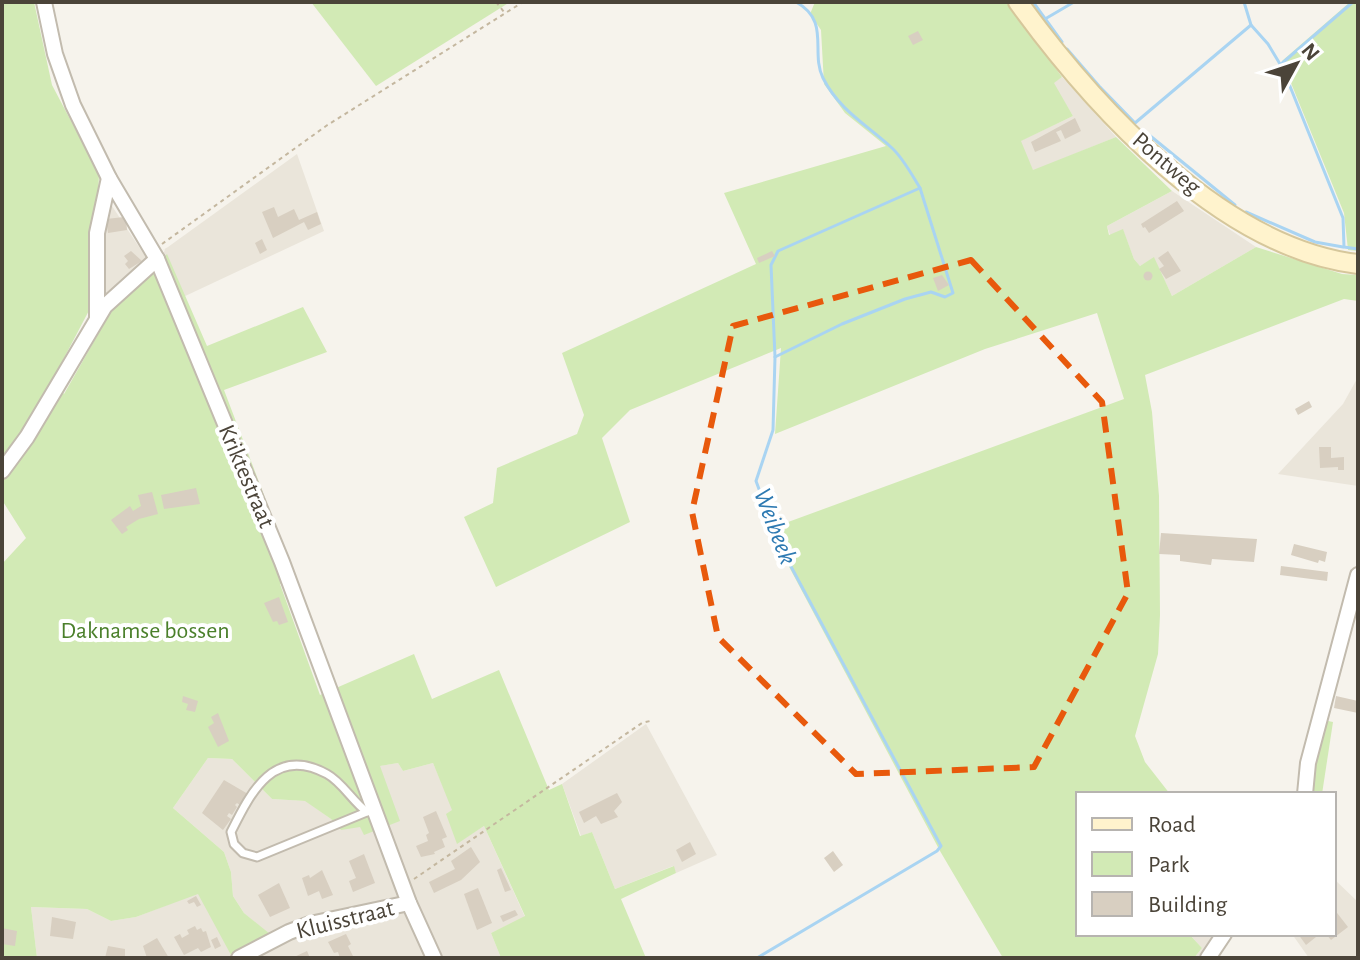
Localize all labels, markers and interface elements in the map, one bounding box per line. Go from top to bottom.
north arrow [1256,24,1336,104]
text: N [1297,39,1324,65]
street label: Pontweg [1128,128,1205,200]
street label: Kriktestraat [214,421,279,532]
water label: Weibeek [749,485,801,568]
park label: Daknamse bossen [60,619,230,643]
legend [1076,792,1336,936]
text: Road [1148,813,1196,837]
text: Park [1148,853,1189,877]
text: Building [1148,893,1227,917]
street label: Kluisstraat [294,896,397,944]

